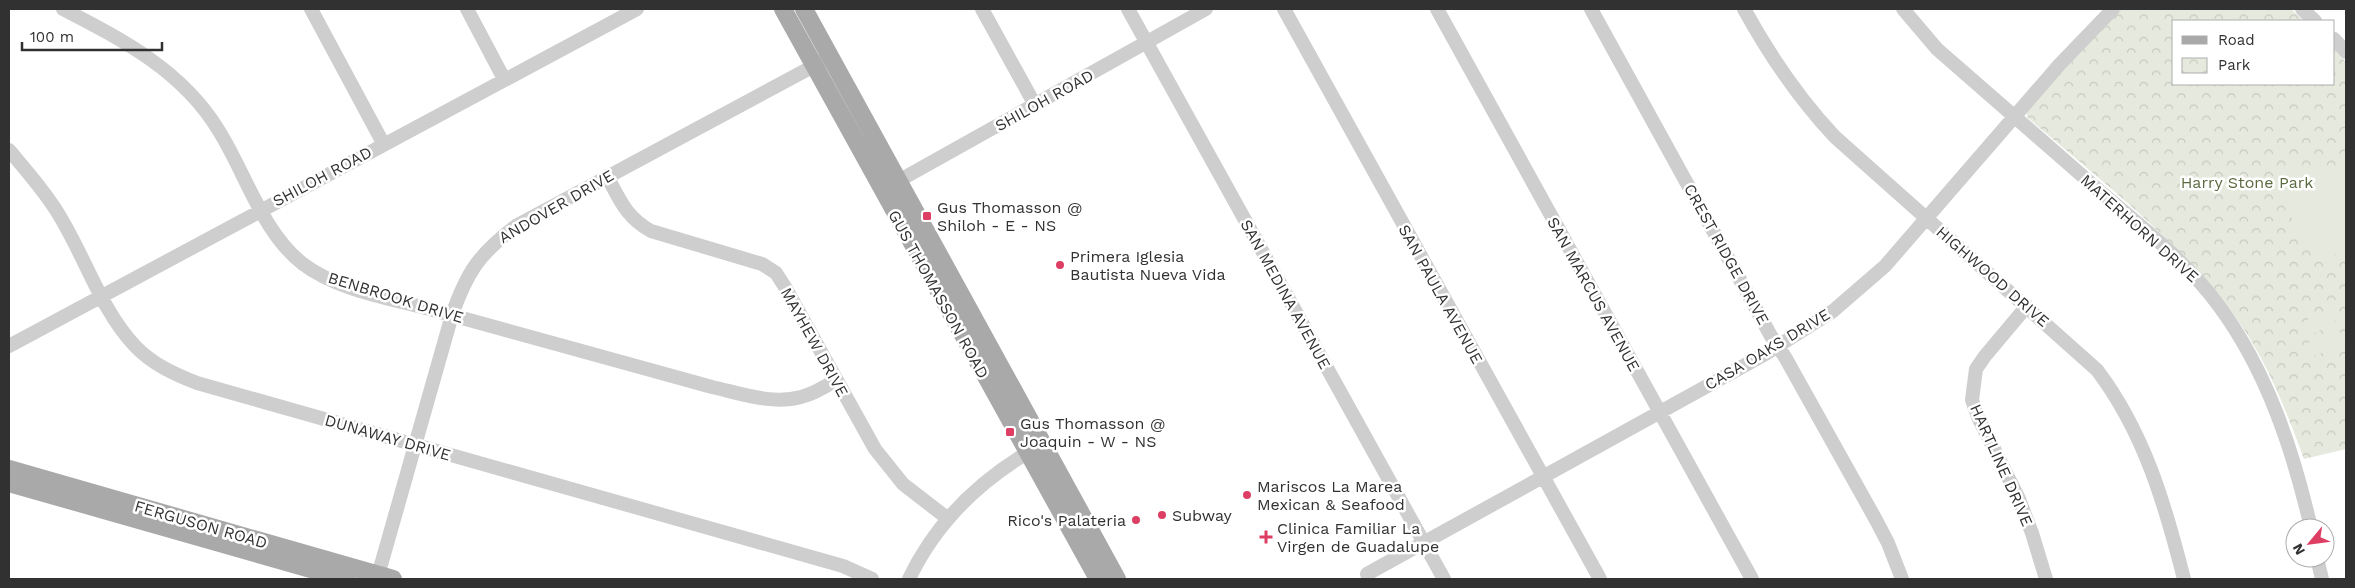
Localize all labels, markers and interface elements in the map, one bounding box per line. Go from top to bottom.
scale bar [22,20,162,52]
legend [2172,20,2335,85]
text: 100 m [30,28,74,46]
text: Road [2218,31,2255,49]
text: Park [2218,56,2251,74]
street label: SHILOH ROAD [992,66,1097,135]
street label: SHILOH ROAD [269,142,375,211]
street label: ANDOVER DRIVE [495,166,617,247]
street label: MATERHORN DRIVE [2077,170,2203,286]
park label: Harry Stone Park [2181,173,2313,192]
street label: CREST RIDGE DRIVE [1680,181,1773,328]
place label: Gus Thomasson @ Shiloh - E - NS [937,198,1082,235]
street label: GUS THOMASSON ROAD [884,207,993,382]
marker: Gus Thomasson @ Shiloh - E - NS [921,210,933,222]
street label: SAN MARCUS AVENUE [1543,214,1644,375]
street label: SAN MEDINA AVENUE [1237,216,1335,372]
street label: SAN PAULA AVENUE [1394,221,1487,367]
street label: HIGHWOOD DRIVE [1932,222,2053,331]
place label: Primera Iglesia Bautista Nueva Vida [1070,247,1226,284]
marker: Primera Iglesia Bautista Nueva Vida [1054,259,1066,271]
street label: BENBROOK DRIVE [326,268,466,327]
street label: MAYHEW DRIVE [777,284,852,400]
street label: CASA OAKS DRIVE [1701,305,1833,394]
street label: HARTLINE DRIVE [1966,401,2037,529]
street label: DUNAWAY DRIVE [323,410,453,465]
place label: Gus Thomasson @ Joaquin - W - NS [1020,414,1165,451]
marker: Gus Thomasson @ Joaquin - W - NS [1004,426,1016,438]
place label: Mariscos La Marea Mexican & Seafood [1257,477,1405,514]
marker: Mariscos La Marea Mexican & Seafood [1241,489,1253,501]
street label: FERGUSON ROAD [132,496,269,553]
place label: Subway [1172,506,1233,525]
marker: Subway [1156,509,1168,521]
place label: Rico's Palateria [1007,511,1126,530]
marker: Rico's Palateria [1130,514,1142,526]
north arrow [2285,518,2335,568]
place label: Clinica Familiar La Virgen de Guadalupe [1277,519,1439,556]
marker: Clinica Familiar La Virgen de Guadalupe [1259,530,1273,544]
text: N [2289,541,2308,558]

